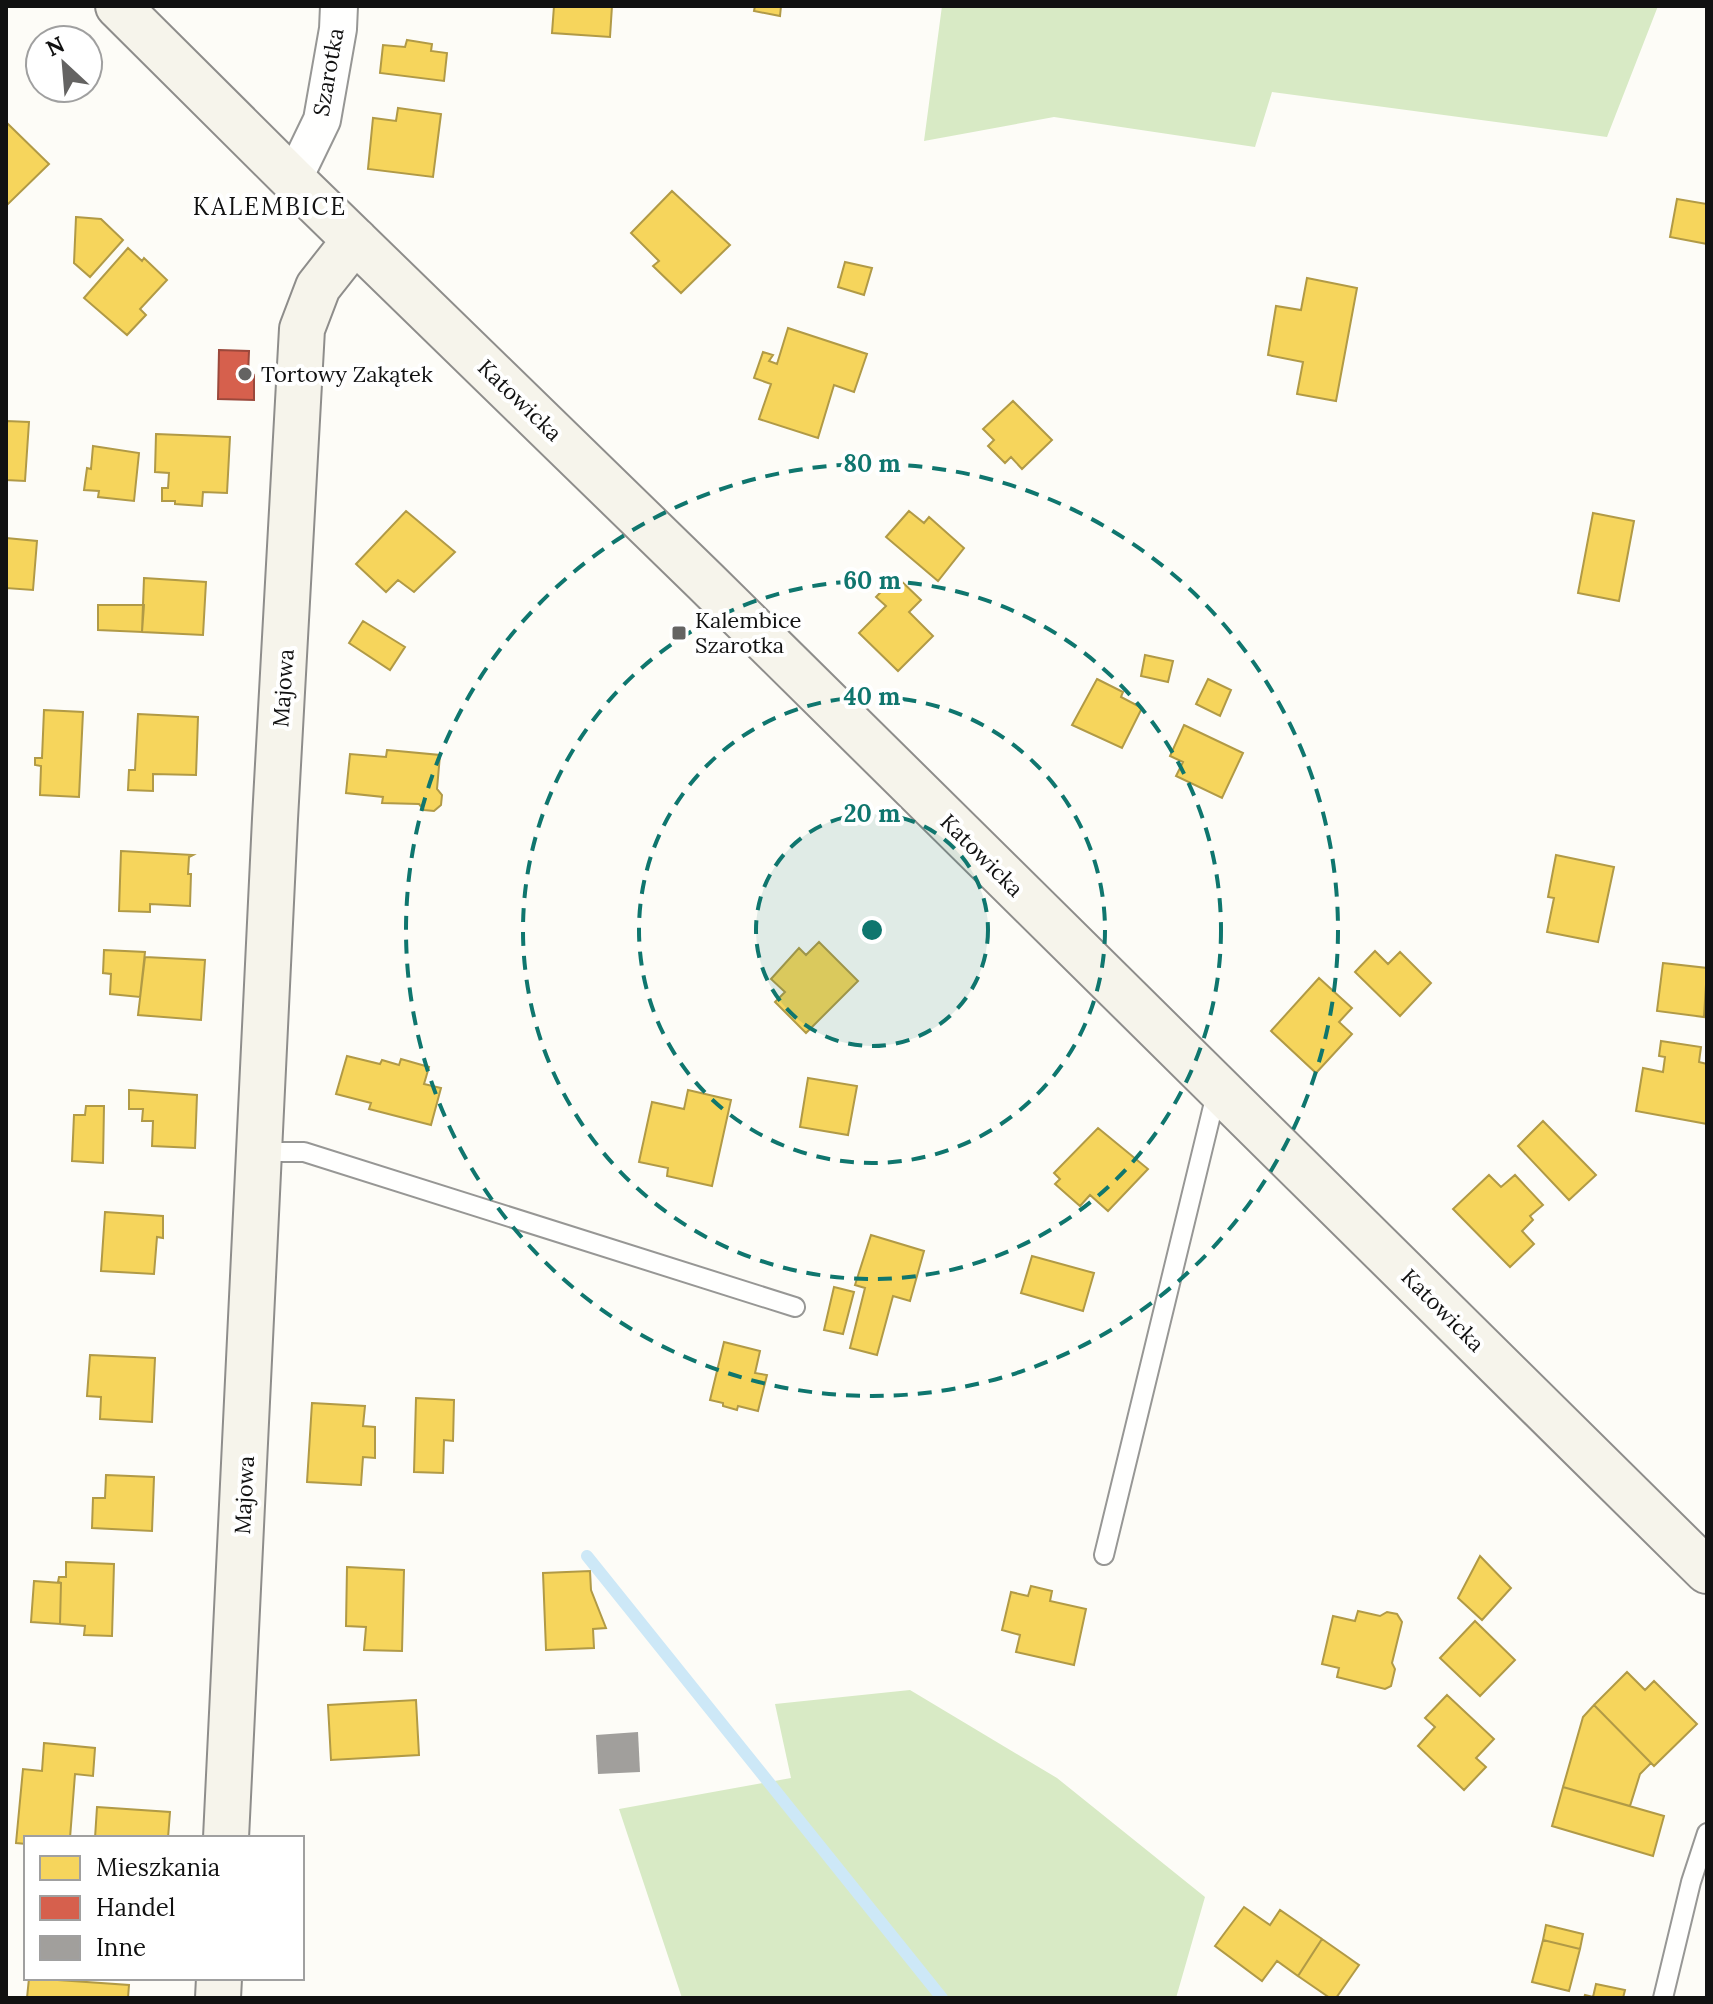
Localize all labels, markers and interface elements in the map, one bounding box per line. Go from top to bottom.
north arrow [24,24,104,104]
street label: Szarotka [306,26,350,118]
text: N [41,30,69,62]
district label: KALEMBICE [193,191,347,222]
street label: Katowicka [472,353,568,447]
place label: Tortowy Zakątek [261,360,433,388]
marker: Tortowy Zakątek [236,365,254,383]
text: 80 m [843,448,901,479]
text: 60 m [843,565,901,596]
place label: Kalembice Szarotka [695,606,802,659]
marker: Kalembice Szarotka [670,624,688,642]
street label: Majowa [266,648,300,728]
text: 40 m [844,681,900,712]
text: 20 m [844,798,900,829]
street label: Katowicka [935,808,1029,902]
centre of rings [858,916,886,944]
street label: Katowicka [1396,1263,1490,1357]
street label: Majowa [228,1455,260,1535]
legend [24,1836,304,1980]
text: Mieszkania [96,1852,220,1883]
text: Handel [96,1892,175,1923]
text: Inne [96,1932,146,1963]

